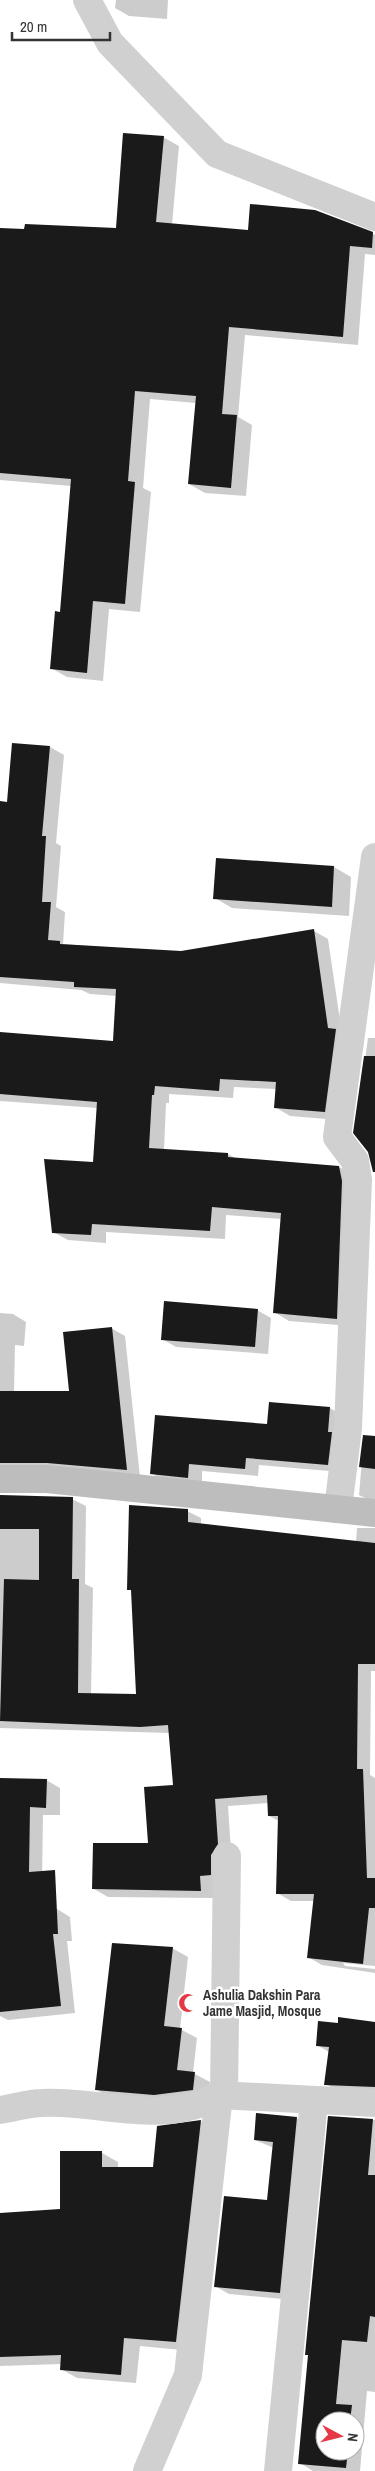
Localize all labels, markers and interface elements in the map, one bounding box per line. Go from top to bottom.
scale bar [12,10,110,42]
text: 20 m [20,16,47,37]
place label: Ashulia Dakshin Para Jame Masjid, Mosque [203,1986,321,2020]
mosque icon: Ashulia Dakshin Para Jame Masjid, Mosque [177,1992,199,2014]
north arrow [315,2411,365,2461]
text: N [343,2432,362,2443]

